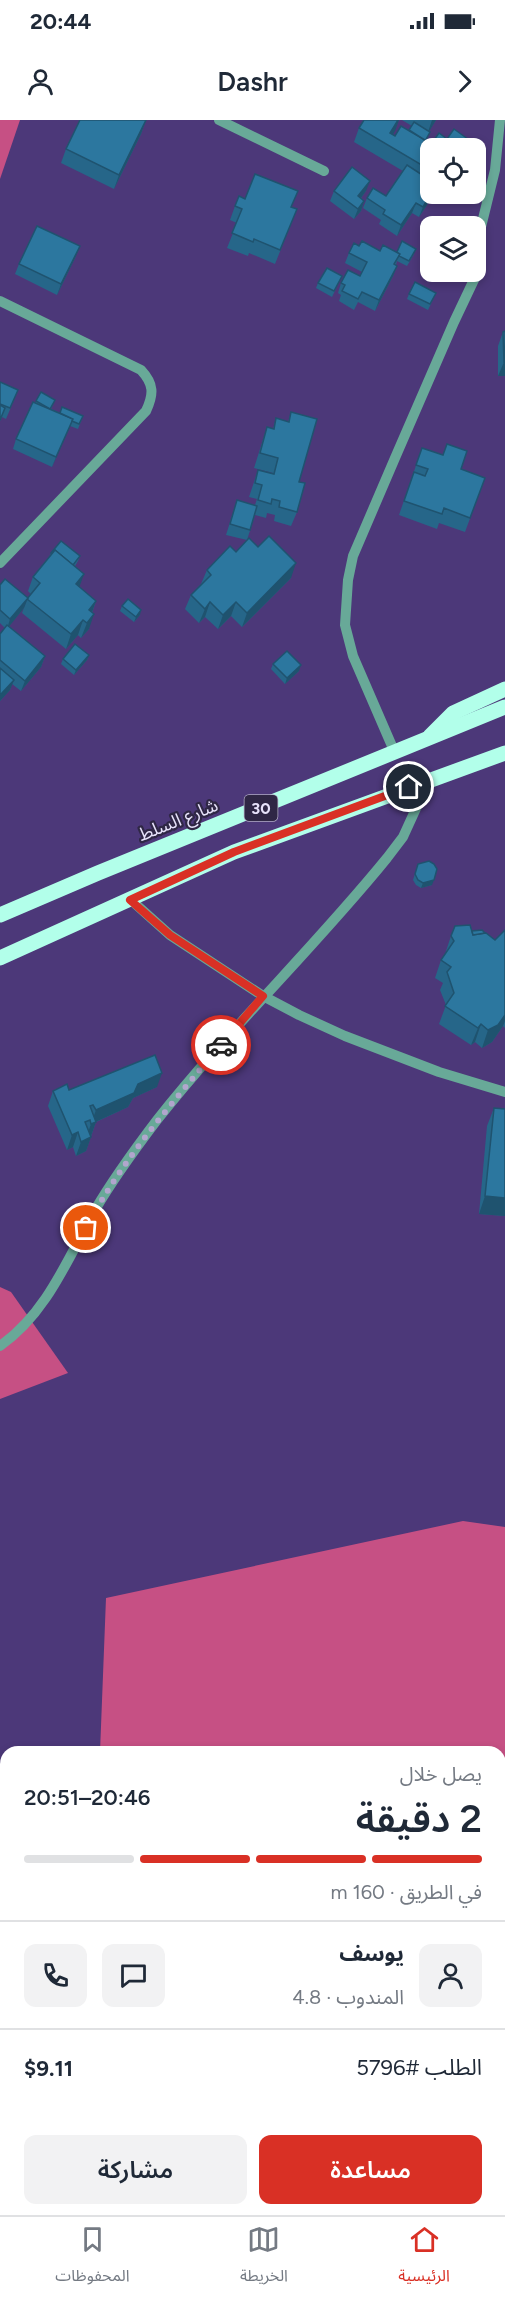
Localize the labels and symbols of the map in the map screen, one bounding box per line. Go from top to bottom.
pin [383,761,434,812]
street label: شارع السلط [135,794,222,849]
road number: 30 [244,795,278,821]
courier [191,1015,251,1075]
pin [60,1202,111,1253]

